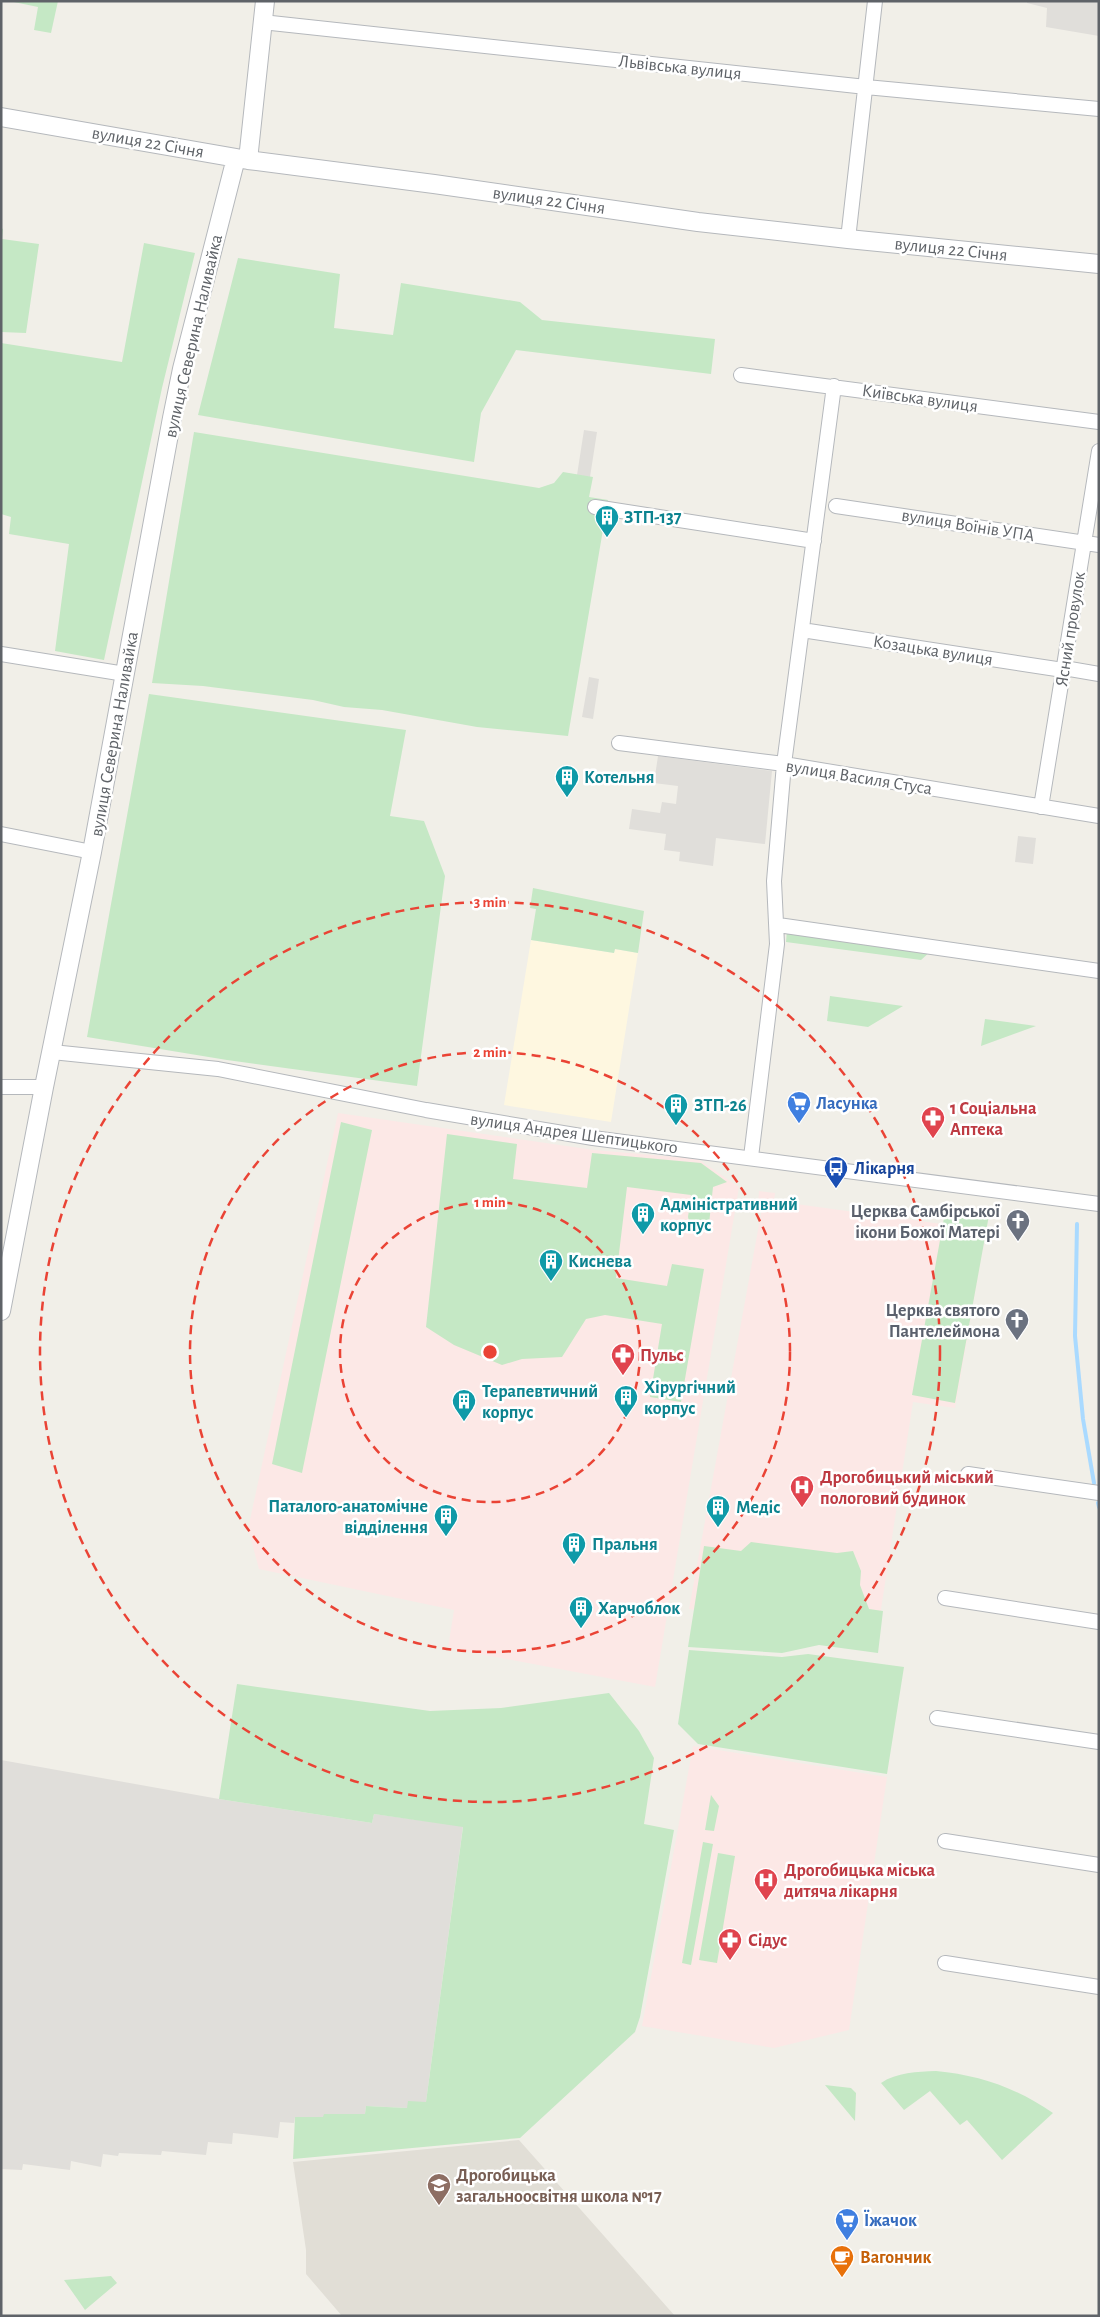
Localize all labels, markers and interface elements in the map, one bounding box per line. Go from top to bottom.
street label: Львівська вулиця [618,53,742,83]
street label: вулиця 22 Січня [90,124,205,162]
street label: вулиця 22 Січня [491,184,606,218]
street label: вулиця Северина Наливайка [162,233,226,440]
street label: вулиця 22 Січня [893,235,1008,265]
street label: Київська вулиця [861,382,979,416]
building icon: ЗТП-137 [594,504,620,538]
street label: вулиця Воїнів УПА [900,507,1036,545]
place label: ЗТП-137 [624,509,682,527]
street label: Ясний провулок [1053,570,1089,688]
street label: вулиця Северина Наливайка [88,630,142,838]
street label: Козацька вулиця [872,633,994,669]
street label: вулиця Василя Стуса [784,758,933,798]
building icon: Котельня [554,764,580,798]
place label: Котельня [584,769,655,787]
text: 3 min [474,895,506,910]
text: 2 min [473,1045,507,1060]
supermarket icon: Ласунка [786,1090,812,1124]
building icon: ЗТП-26 [663,1092,689,1126]
place label: Ласунка [816,1095,878,1113]
place label: ЗТП-26 [694,1097,747,1115]
place label: 1 Соціальна Аптека [950,1100,1037,1139]
pharmacy icon: 1 Соціальна Аптека [920,1105,946,1139]
street label: вулиця Андрея Шептицького [469,1110,679,1157]
bus stop icon: Лікарня [823,1155,849,1189]
place label: Лікарня [854,1160,915,1178]
text: 1 min [474,1195,506,1210]
place label: Адміністративний корпус [660,1196,798,1235]
building icon: Адміністративний корпус [630,1201,656,1235]
place label: Церква Самбірської ікони Божої Матері [851,1203,1000,1242]
church icon: Церква Самбірської ікони Божої Матері [1005,1208,1031,1242]
building icon: Киснева [538,1248,564,1282]
place label: Киснева [568,1253,632,1271]
place label: Церква святого Пантелеймона [885,1302,1000,1341]
church icon: Церква святого Пантелеймона [1004,1307,1030,1341]
pharmacy icon: Пульс [610,1342,636,1376]
centre of rings [481,1343,499,1361]
place label: Пульс [640,1347,684,1365]
place label: Хірургічний корпус [644,1379,736,1418]
place label: Терапевтичний корпус [482,1383,598,1422]
building icon: Хірургічний корпус [613,1384,639,1418]
building icon: Терапевтичний корпус [451,1388,477,1422]
place label: Дрогобицький міський пологовий будинок [820,1469,994,1508]
hospital icon: Дрогобицький міський пологовий будинок [789,1474,815,1508]
building icon: Медіс [705,1494,731,1528]
place label: Паталого-анатомічне відділення [268,1498,428,1537]
place label: Медіс [736,1499,781,1517]
building icon: Паталого-анатомічне відділення [433,1503,459,1537]
building icon: Пральня [561,1531,587,1565]
place label: Пральня [592,1536,658,1554]
building icon: Харчоблок [568,1595,594,1629]
place label: Харчоблок [598,1600,680,1618]
place label: Дрогобицька міська дитяча лікарня [784,1862,935,1901]
hospital icon: Дрогобицька міська дитяча лікарня [753,1867,779,1901]
pharmacy icon: Сідус [717,1927,743,1961]
place label: Сідус [748,1932,787,1950]
place label: Дрогобицька загальноосвітня школа №17 [456,2167,662,2206]
school or university icon: Дрогобицька загальноосвітня школа №17 [426,2172,452,2206]
supermarket icon: Їжачок [834,2207,860,2241]
place label: Їжачок [863,2209,917,2230]
cafe icon: Вагончик [829,2244,855,2278]
place label: Вагончик [860,2249,931,2267]

